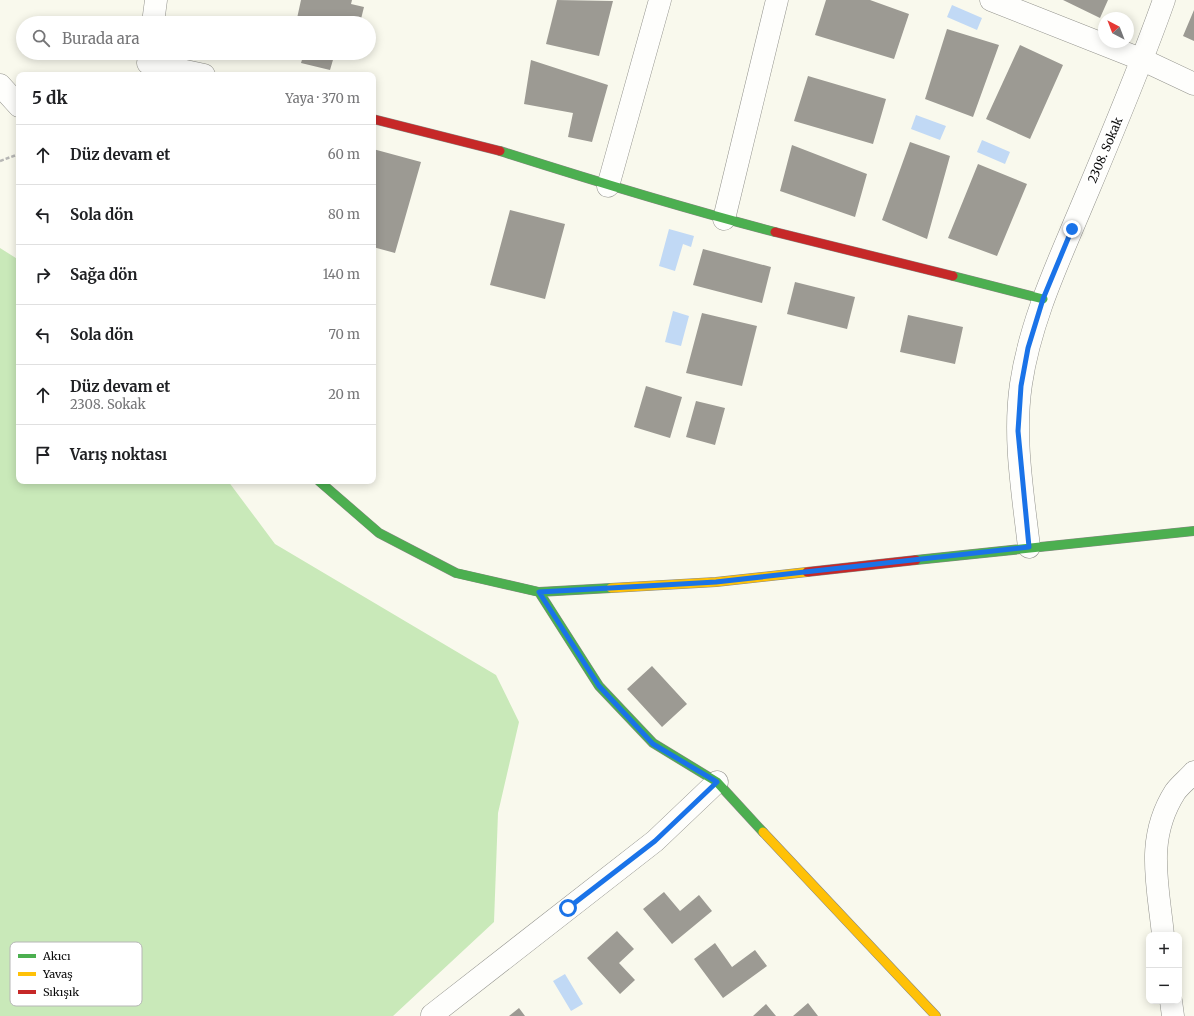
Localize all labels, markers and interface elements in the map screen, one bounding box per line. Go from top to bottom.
north arrow [1098,12,1134,48]
search box [16,16,376,60]
icon: search [30,27,52,49]
text: Burada ara [62,29,140,48]
text: 5 dk [32,87,67,109]
text: Yaya · 370 m [285,90,360,107]
street label: 2308. Sokak [1084,115,1126,185]
icon: ahead [32,144,54,166]
text: Düz devam et [70,145,170,164]
text: 60 m [328,146,360,163]
icon: left [32,204,54,226]
text: Sola dön [70,205,133,224]
text: 80 m [328,206,360,223]
route end [1063,220,1081,238]
icon: right [32,264,54,286]
text: Sağa dön [70,265,137,284]
text: 140 m [323,266,360,283]
icon: left [32,324,54,346]
text: Sola dön [70,325,133,344]
text: 70 m [329,326,360,343]
text: Düz devam et [70,377,170,396]
icon: ahead [32,384,54,406]
text: 20 m [328,386,360,403]
text: 2308. Sokak [70,396,146,413]
icon: arrive [32,444,54,466]
text: Varış noktası [70,445,167,464]
route start [559,899,577,917]
map controls [1146,932,1182,1004]
button: + [1146,932,1182,968]
legend [10,942,142,1006]
text: Akıcı [42,949,71,963]
text: Yavaş [42,967,73,981]
button: − [1146,968,1182,1004]
text: Sıkışık [43,985,79,999]

